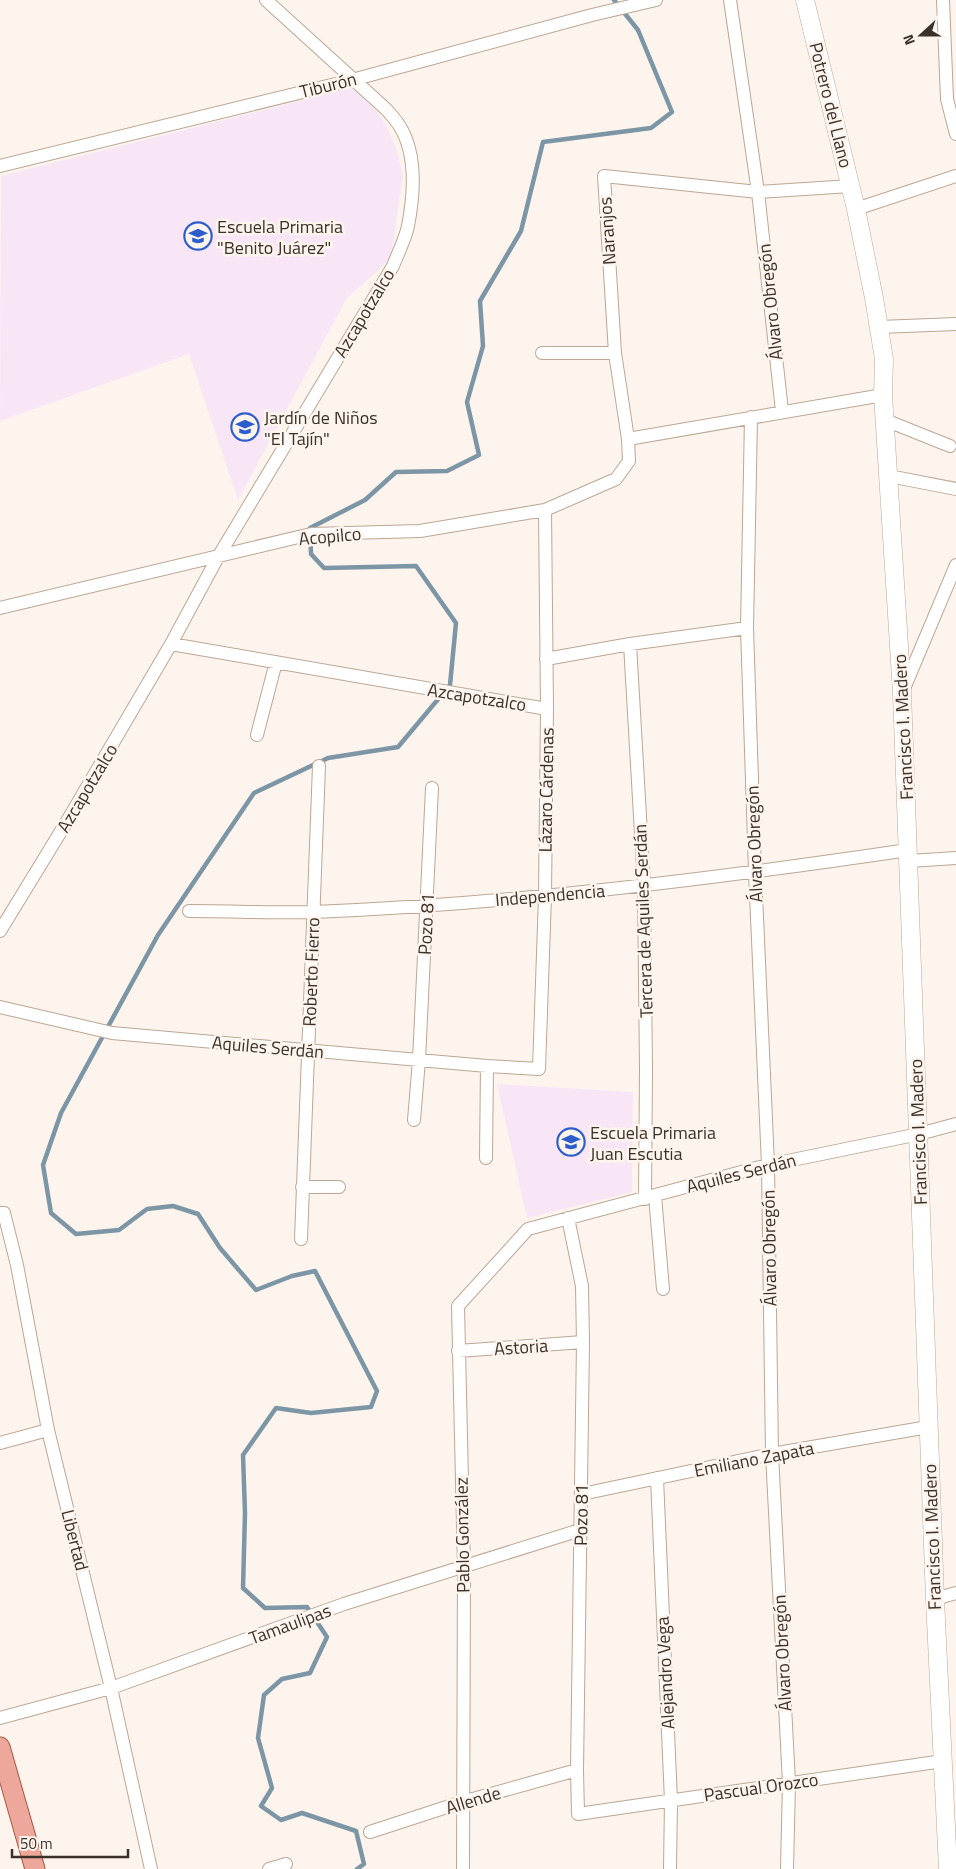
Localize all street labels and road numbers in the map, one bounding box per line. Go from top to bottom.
street label: Potrero del Llano [802,39,860,171]
street label: Tiburón [297,65,359,105]
street label: Naranjos [591,196,623,266]
street label: Álvaro Obregón [750,242,790,362]
street label: Azcapotzalco [327,263,401,363]
street label: Acopilco [298,520,362,552]
street label: Francisco I. Madero [886,653,920,801]
street label: Azcapotzalco [426,676,528,718]
street label: Lázaro Cárdenas [531,727,561,853]
street label: Azcapotzalco [50,738,124,838]
street label: Álvaro Obregón [738,785,770,903]
street label: Tercera de Aquiles Serdán [626,824,660,1018]
street label: Independencia [494,877,606,913]
street label: Pozo 81 [411,892,441,956]
street label: Roberto Fierro [296,917,326,1027]
street label: Aquiles Serdán [211,1029,325,1065]
street label: Francisco I. Madero [902,1059,934,1205]
street label: Aquiles Serdán [683,1146,799,1200]
street label: Álvaro Obregón [754,1189,784,1307]
street label: Astoria [493,1332,549,1362]
street label: Emiliano Zapata [692,1434,816,1484]
street label: Francisco I. Madero [916,1464,948,1610]
street label: Pablo González [447,1477,477,1593]
street label: Pozo 81 [567,1484,595,1546]
street label: Libertad [54,1507,96,1573]
street label: Álvaro Obregón [765,1594,799,1712]
street label: Tamaulipas [245,1597,335,1651]
street label: Alejandro Vega [649,1616,681,1730]
street label: Pascual Orozco [702,1766,820,1808]
street label: Allende [442,1779,504,1821]

